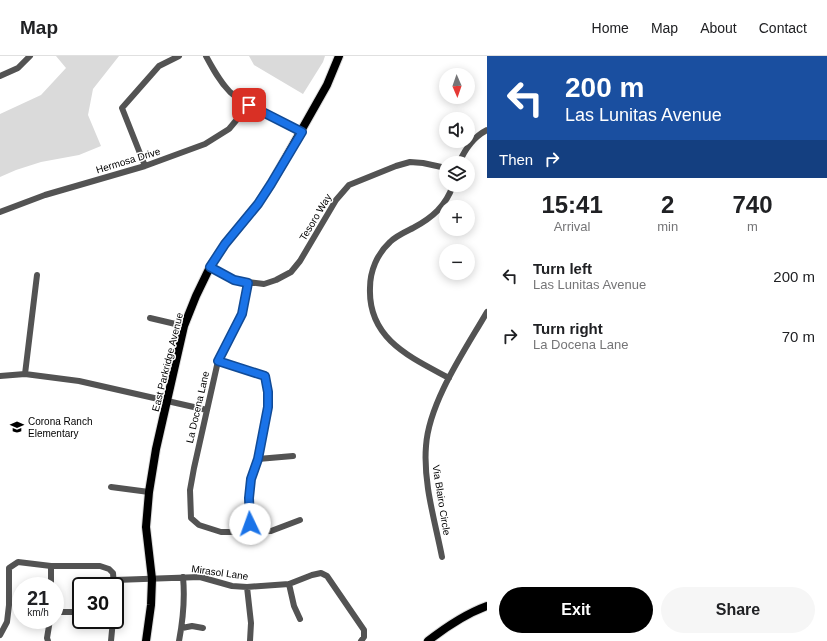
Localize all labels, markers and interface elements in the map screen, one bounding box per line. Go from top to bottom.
text: Map [20,17,58,38]
text: Home [592,20,629,36]
text: Map [651,20,678,36]
text: About [700,20,737,36]
text: Contact [759,20,807,36]
north arrow [439,68,475,104]
map controls [439,68,475,280]
icon: left [499,72,551,124]
text: 200 m [565,72,644,103]
pin [232,88,266,122]
icon: arrive [238,94,260,116]
text: Las Lunitas Avenue [565,105,722,125]
button: sound [439,112,475,148]
street label: Hermosa Drive [95,145,162,175]
icon: right [541,148,563,170]
text: Then [499,151,533,168]
button: layers [439,156,475,192]
text: 15:41 [541,191,603,218]
text: 2 [661,191,674,218]
text: 740 [733,191,773,218]
street label: Tesoro Way [297,192,334,243]
button: + [439,200,475,236]
text: Arrival [554,219,591,234]
text: min [657,219,678,234]
text: m [747,219,758,234]
button: − [439,244,475,280]
text: Turn left [533,260,592,277]
icon: left [499,265,521,287]
text: 200 m [773,268,815,285]
text: Las Lunitas Avenue [533,277,646,292]
street label: East Parkridge Avenue [150,311,185,413]
text: Turn right [533,320,603,337]
icon: right [499,325,521,347]
text: 70 m [782,328,815,345]
text: La Docena Lane [533,337,628,352]
street label: La Docena Lane [184,370,211,444]
place label: Corona Ranch Elementary [28,416,92,439]
school or university icon: Corona Ranch Elementary [9,419,25,435]
street label: Via Blairo Circle [431,464,453,536]
position arrow [229,503,271,545]
street label: Mirasol Lane [191,563,249,582]
speed limit sign: 30 [72,577,124,629]
text: 21 [27,587,49,609]
button: Exit [499,587,653,633]
button: Share [661,587,815,633]
text: km/h [27,607,49,618]

